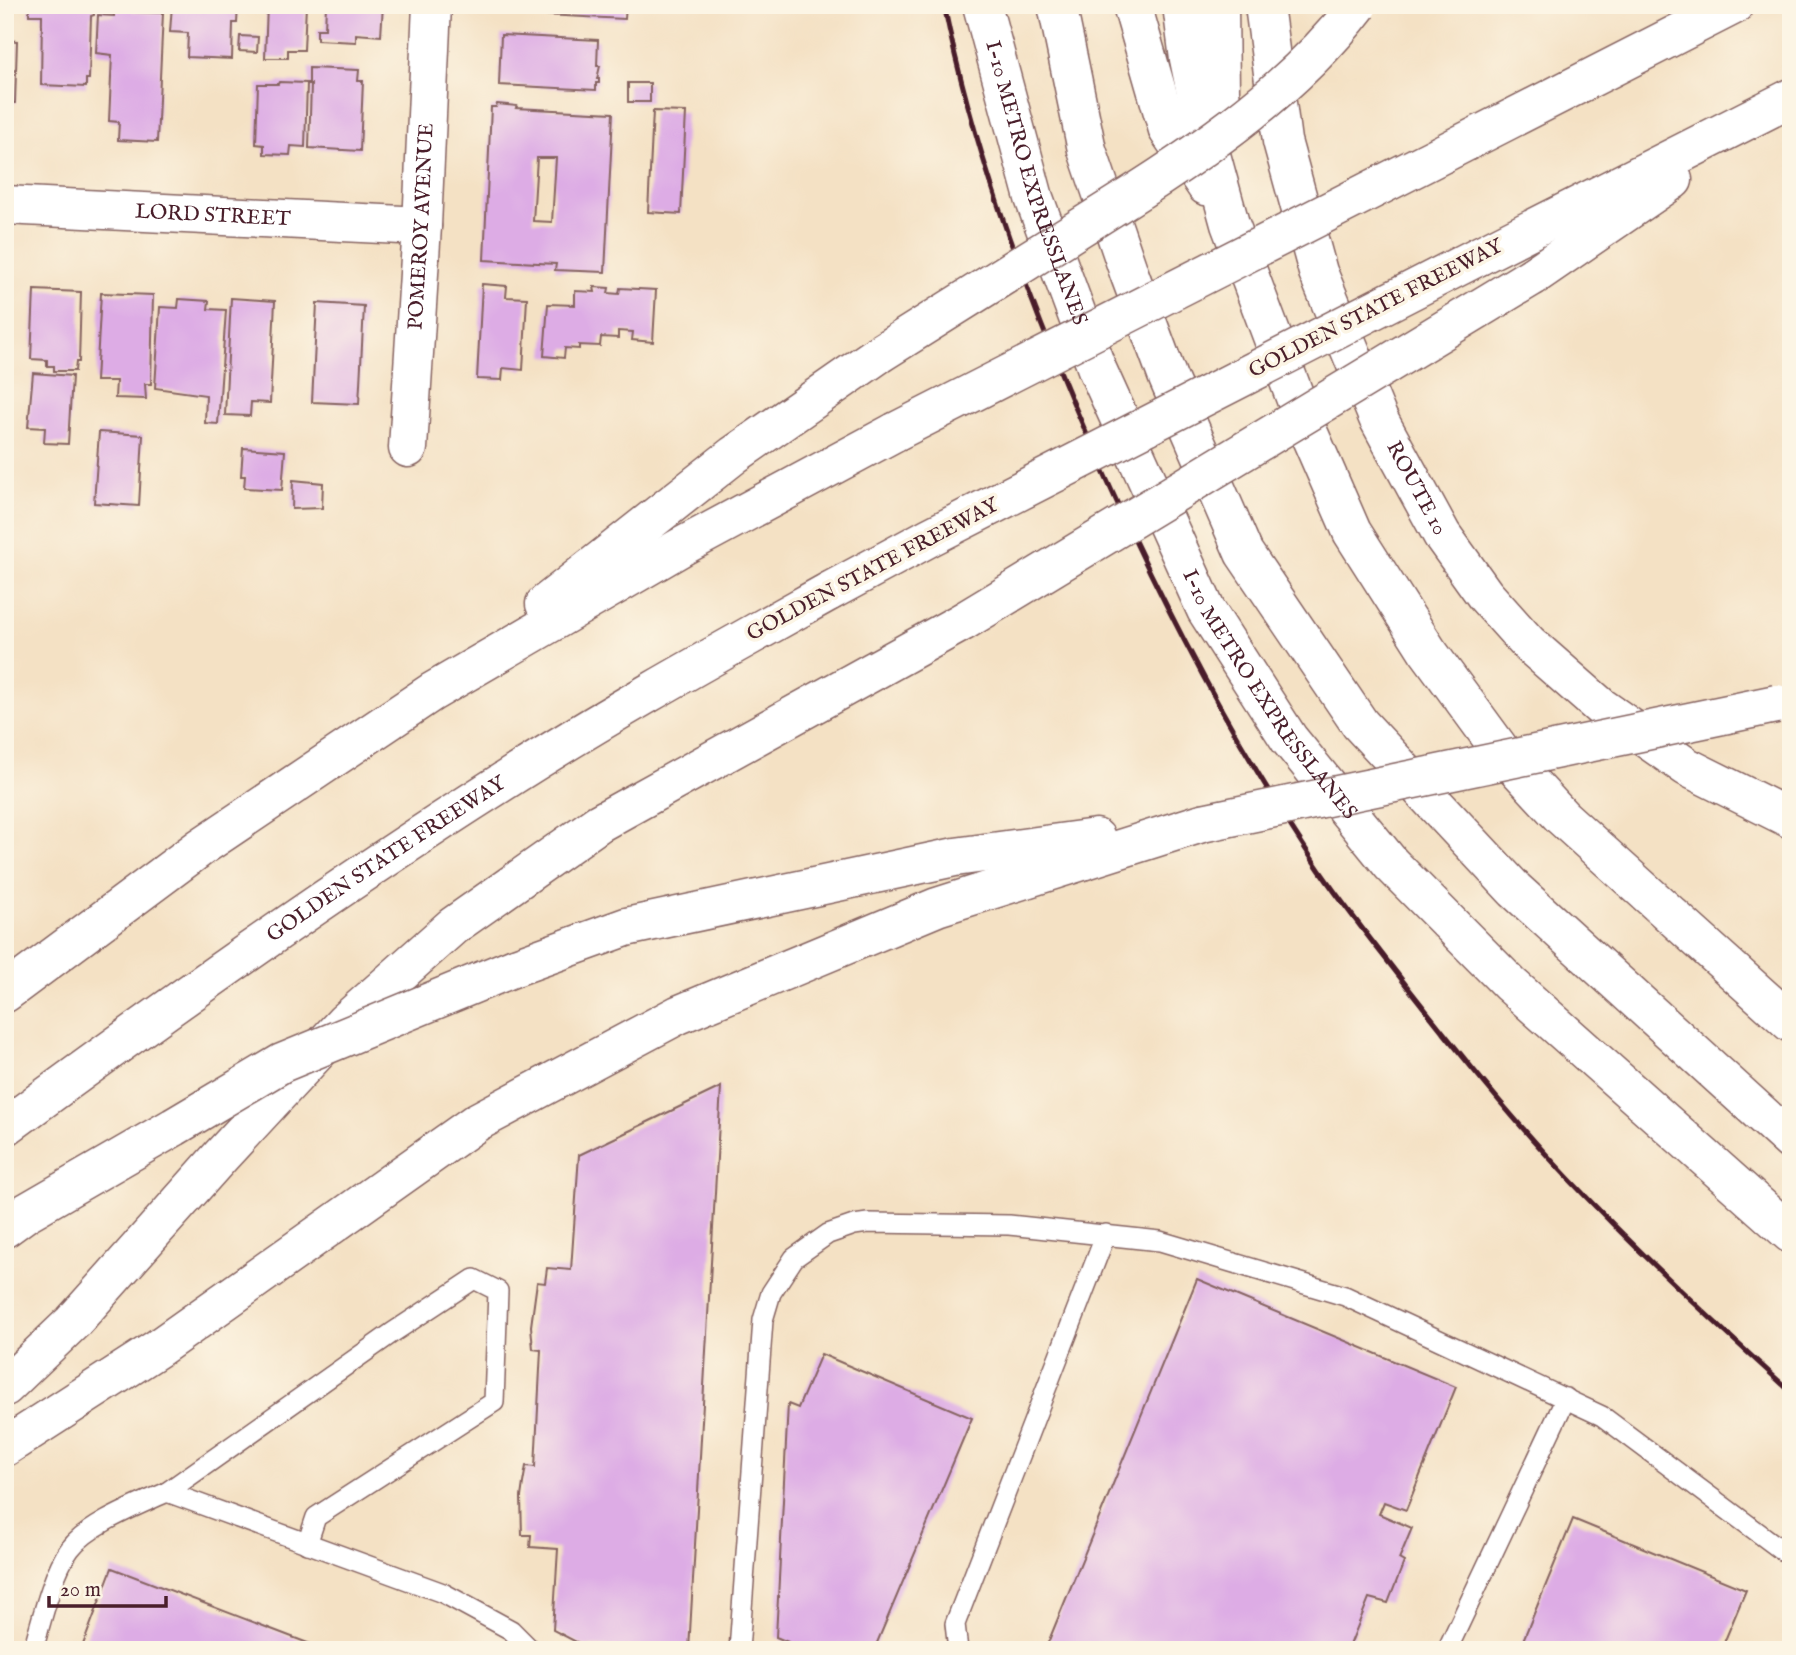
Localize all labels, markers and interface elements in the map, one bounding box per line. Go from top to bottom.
street label: I-10 METRO EXPRESSLANES [979,38,1093,329]
street label: POMEROY AVENUE [402,122,440,331]
street label: LORD STREET [134,198,292,233]
street label: GOLDEN STATE FREEWAY [1244,232,1509,385]
street label: ROUTE 10 [1380,437,1453,540]
street label: GOLDEN STATE FREEWAY [742,491,1005,648]
street label: I-10 METRO EXPRESSLANES [1176,565,1363,825]
street label: GOLDEN STATE FREEWAY [261,769,512,949]
scale bar [49,1564,166,1608]
text: 20 m [60,1577,101,1604]

